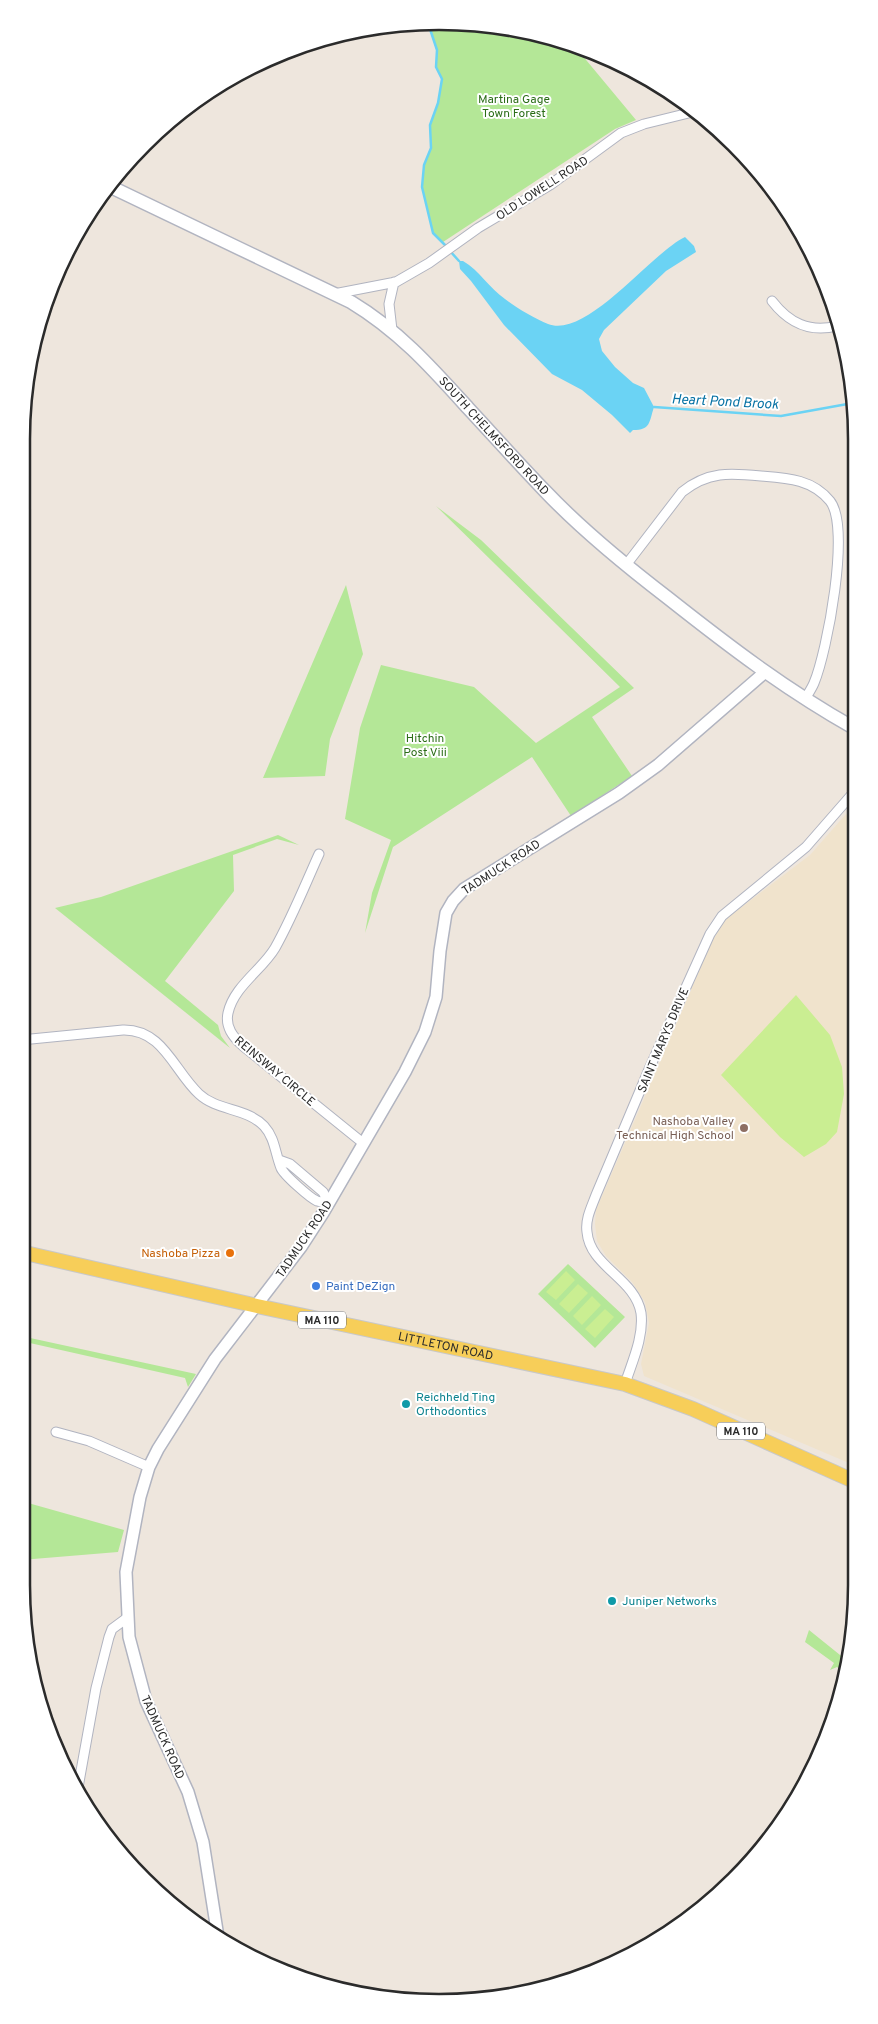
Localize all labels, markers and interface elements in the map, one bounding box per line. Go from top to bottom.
park label: Martina Gage Town Forest [478,92,550,122]
street label: OLD LOWELL ROAD [493,153,592,225]
street label: SOUTH CHELMSFORD ROAD [434,374,552,499]
water label: Heart Pond Brook [671,391,780,414]
park label: Hitchin Post Viii [403,731,447,761]
street label: TADMUCK ROAD [459,837,544,899]
street label: SAINT MARYS DRIVE [635,985,693,1095]
street label: REINSWAY CIRCLE [231,1033,318,1110]
place label: Nashoba Valley Technical High School [616,1114,734,1144]
marker: Nashoba Valley Technical High School [738,1122,750,1134]
street label: TADMUCK ROAD [273,1198,337,1281]
place label: Nashoba Pizza [141,1246,220,1262]
marker: Nashoba Pizza [224,1247,236,1259]
place label: Paint DeZign [326,1279,395,1295]
marker: Paint DeZign [310,1280,322,1292]
road number: MA 110 [298,1312,346,1328]
street label: LITTLETON ROAD [396,1329,495,1365]
place label: Reichheld Ting Orthodontics [416,1390,495,1420]
marker: Reichheld Ting Orthodontics [400,1398,412,1410]
road number: MA 110 [717,1422,765,1440]
place label: Juniper Networks [622,1594,717,1610]
marker: Juniper Networks [606,1595,618,1607]
street label: TADMUCK ROAD [136,1693,188,1782]

